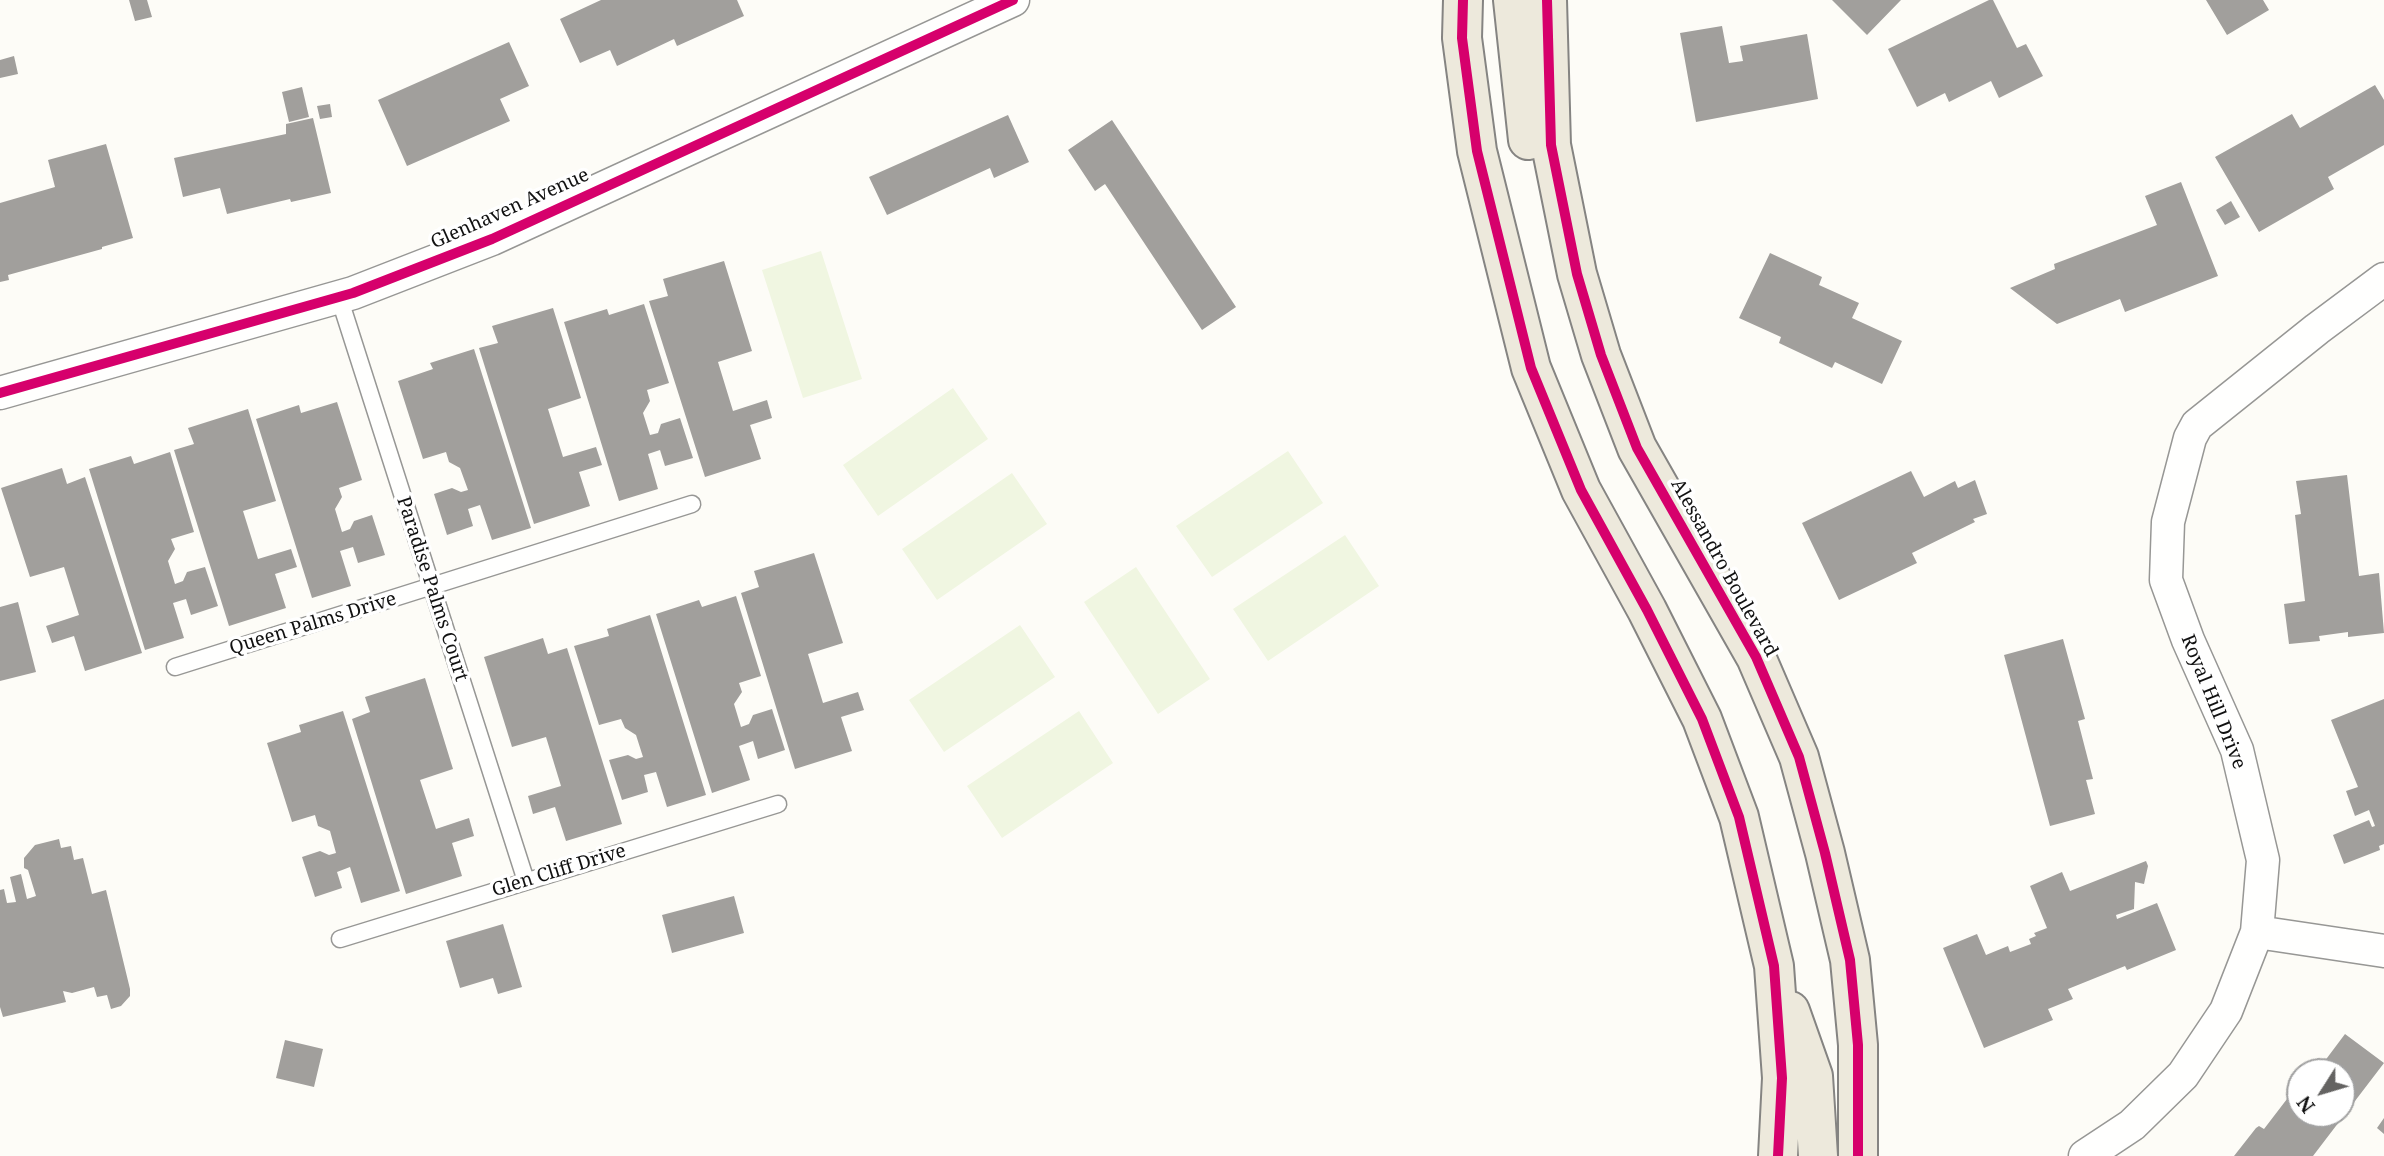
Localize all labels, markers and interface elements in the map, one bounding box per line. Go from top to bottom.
street label: Glenhaven Avenue [427,164,593,254]
street label: Alessandro Boulevard [1666,475,1782,661]
street label: Paradise Palms Court [391,494,473,684]
street label: Queen Palms Drive [227,588,399,660]
street label: Royal Hill Drive [2176,631,2250,773]
street label: Glen Cliff Drive [489,840,629,902]
north arrow [2286,1058,2356,1128]
text: N [2291,1091,2321,1118]

